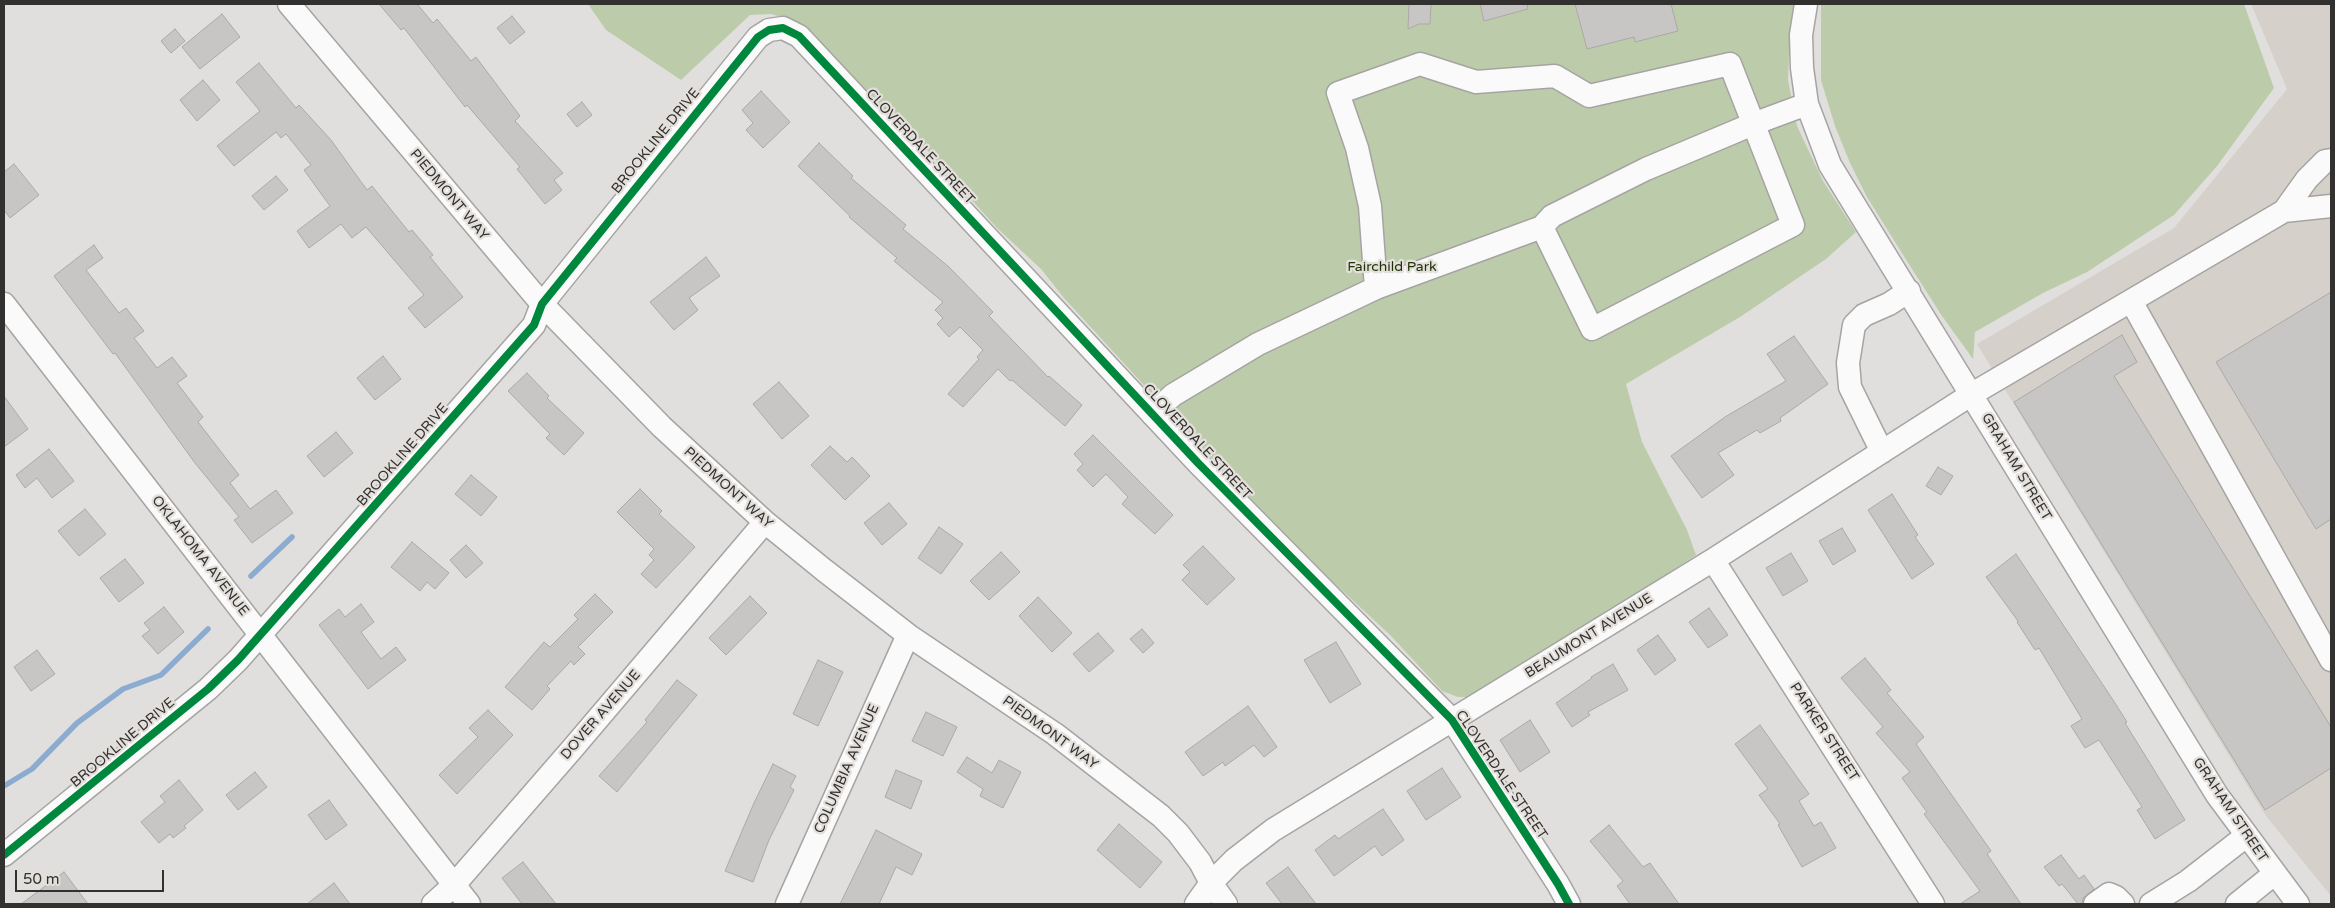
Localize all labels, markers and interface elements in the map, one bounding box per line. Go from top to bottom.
street label: BROOKLINE DRIVE [608,85,704,197]
street label: CLOVERDALE STREET [862,86,978,208]
street label: PIEDMONT WAY [406,146,492,244]
park label: Fairchild Park [1347,259,1437,275]
street label: CLOVERDALE STREET [1139,381,1255,503]
street label: BROOKLINE DRIVE [354,400,452,510]
street label: GRAHAM STREET [1977,410,2055,524]
street label: PIEDMONT WAY [680,444,776,532]
street label: OKLAHOMA AVENUE [148,493,252,619]
street label: BEAUMONT AVENUE [1522,590,1656,682]
street label: DOVER AVENUE [558,667,644,763]
street label: PARKER STREET [1786,680,1862,784]
street label: PIEDMONT WAY [999,693,1101,773]
street label: BROOKLINE DRIVE [68,695,178,791]
street label: COLUMBIA AVENUE [811,702,883,836]
street label: CLOVERDALE STREET [1452,707,1550,843]
street label: GRAHAM STREET [2189,755,2271,865]
scale bar [18,860,166,892]
text: 50 m [23,870,60,888]

